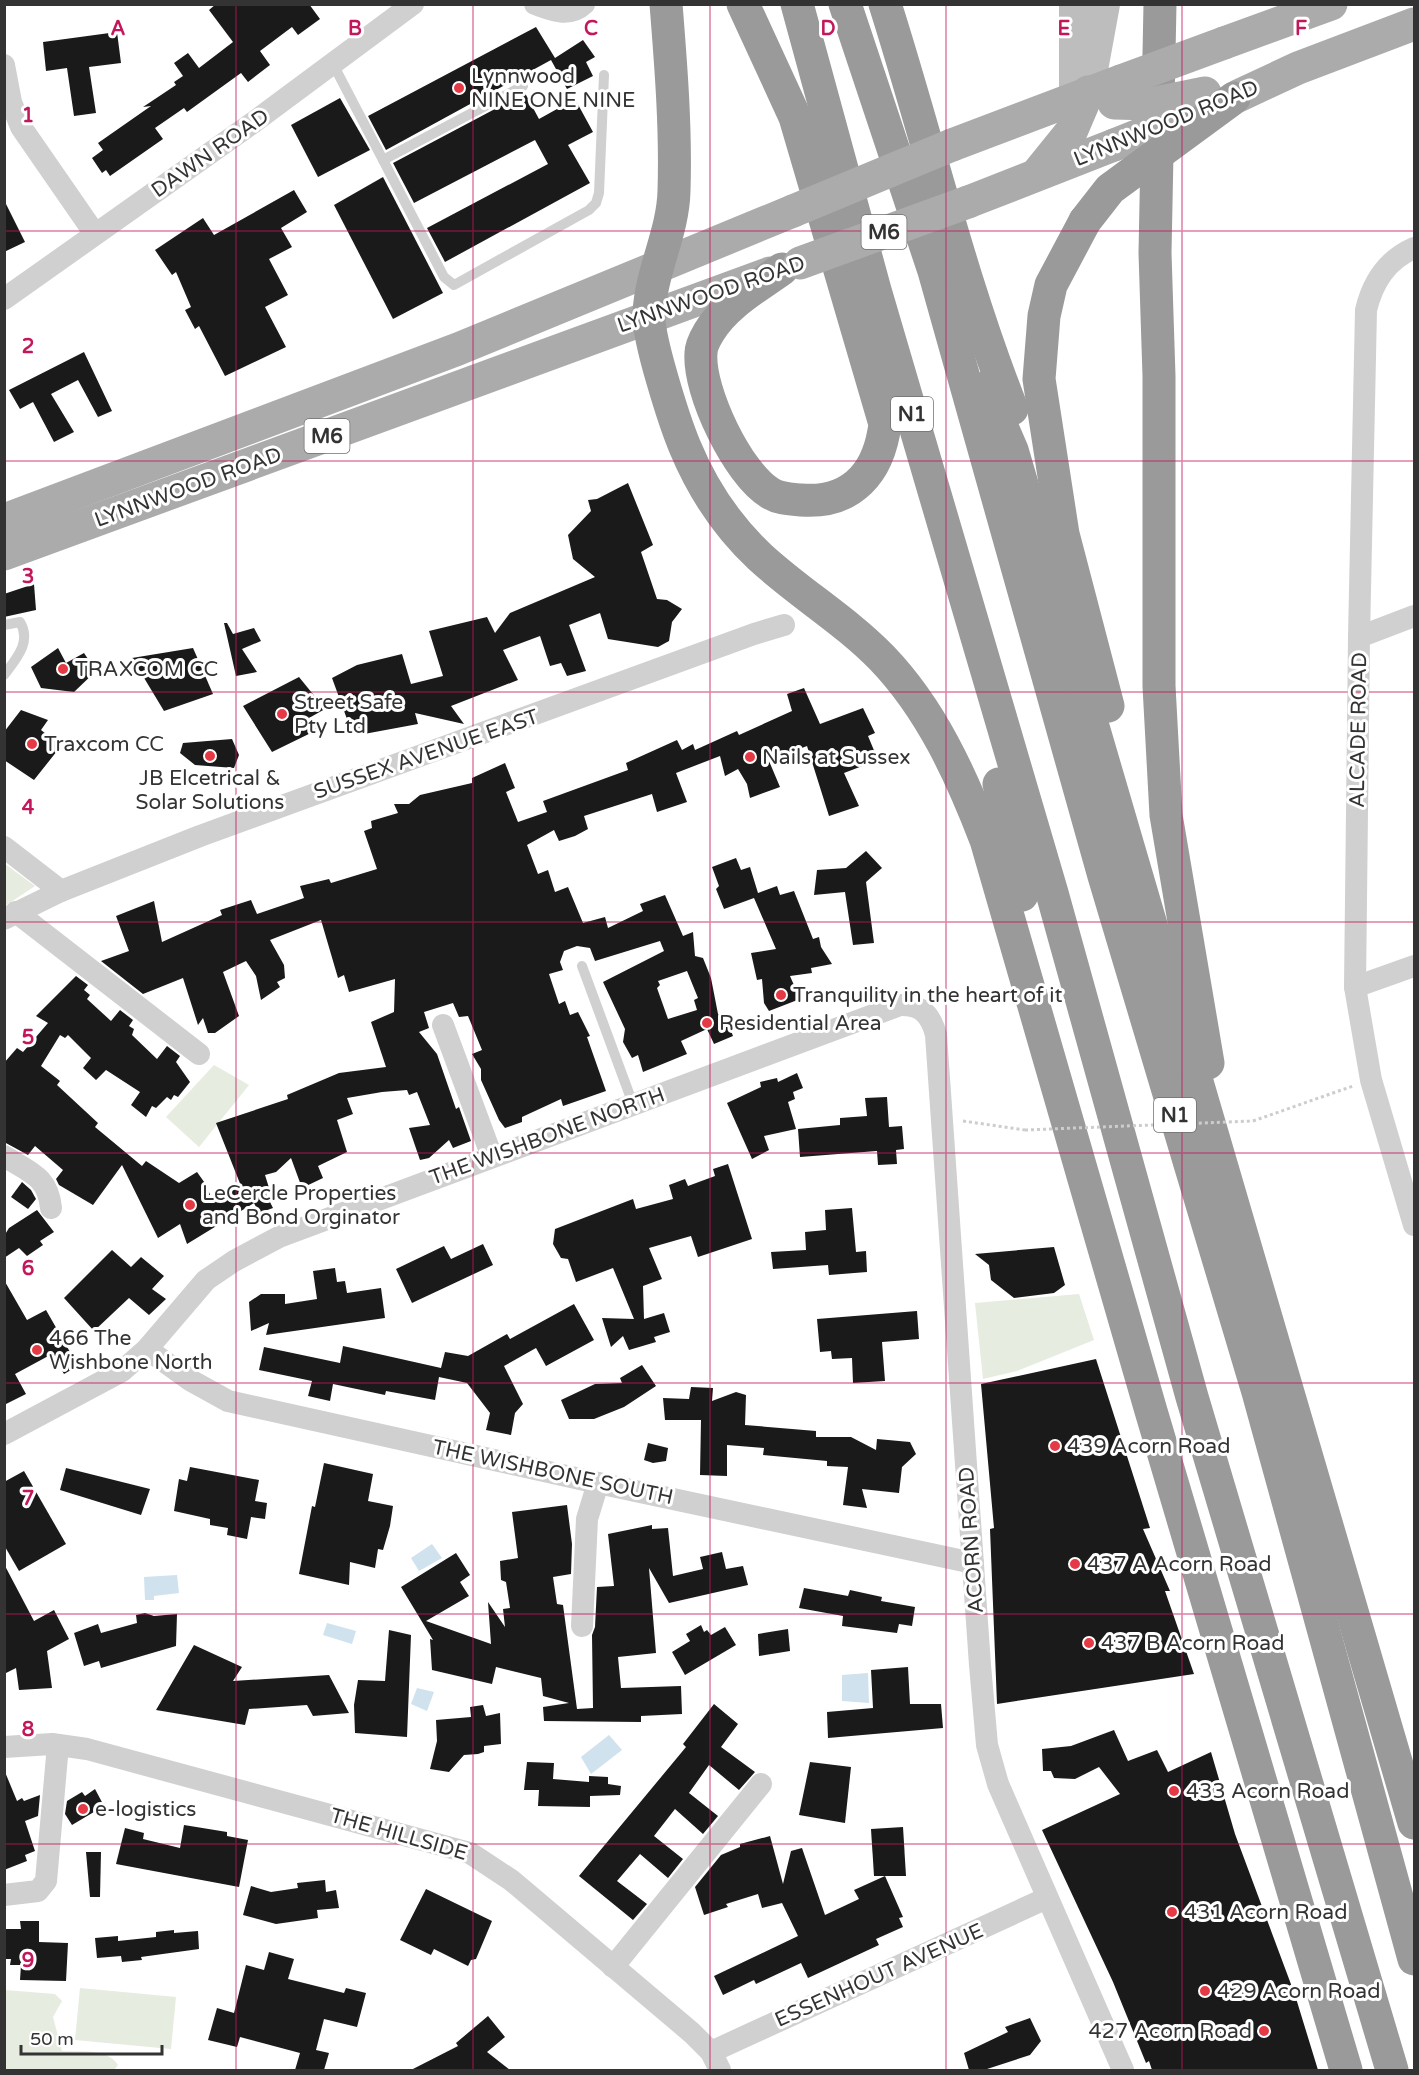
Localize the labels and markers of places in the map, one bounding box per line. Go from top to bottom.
place label: Lynnwood NINE ONE NINE [471,64,635,113]
marker: Lynnwood NINE ONE NINE [452,81,466,95]
place label: TRAXCOM CC [75,657,218,682]
marker: TRAXCOM CC [56,662,70,676]
place label: Street Safe Pty Ltd [294,690,403,739]
marker: Street Safe Pty Ltd [275,707,289,721]
place label: Traxcom CC [44,732,164,757]
marker: Traxcom CC [25,737,39,751]
place label: Nails at Sussex [762,745,911,770]
marker: JB Elcetrical & Solar Solutions [203,749,217,763]
marker: Nails at Sussex [743,750,757,764]
place label: JB Elcetrical & Solar Solutions [136,766,284,815]
place label: Tranquility in the heart of it [793,983,1063,1008]
marker: Tranquility in the heart of it [774,988,788,1002]
place label: Residential Area [719,1011,882,1036]
marker: Residential Area [700,1016,714,1030]
place label: LeCercle Properties and Bond Orginator [202,1181,400,1230]
marker: LeCercle Properties and Bond Orginator [183,1198,197,1212]
place label: 466 The Wishbone North [49,1326,212,1375]
marker: 466 The Wishbone North [30,1343,44,1357]
place label: 439 Acorn Road [1067,1434,1230,1459]
marker: 439 Acorn Road [1048,1439,1062,1453]
place label: 437 A Acorn Road [1087,1552,1272,1577]
marker: 437 A Acorn Road [1068,1557,1082,1571]
place label: 437 B Acorn Road [1101,1631,1284,1656]
marker: 437 B Acorn Road [1082,1636,1096,1650]
place label: 433 Acorn Road [1186,1779,1349,1804]
marker: 433 Acorn Road [1167,1784,1181,1798]
place label: e-logistics [95,1797,196,1822]
marker: e-logistics [76,1802,90,1816]
place label: 431 Acorn Road [1184,1900,1347,1925]
marker: 431 Acorn Road [1165,1905,1179,1919]
place label: 429 Acorn Road [1217,1979,1380,2004]
marker: 429 Acorn Road [1198,1984,1212,1998]
place label: 427 Acorn Road [1089,2019,1252,2044]
marker: 427 Acorn Road [1257,2024,1271,2038]

